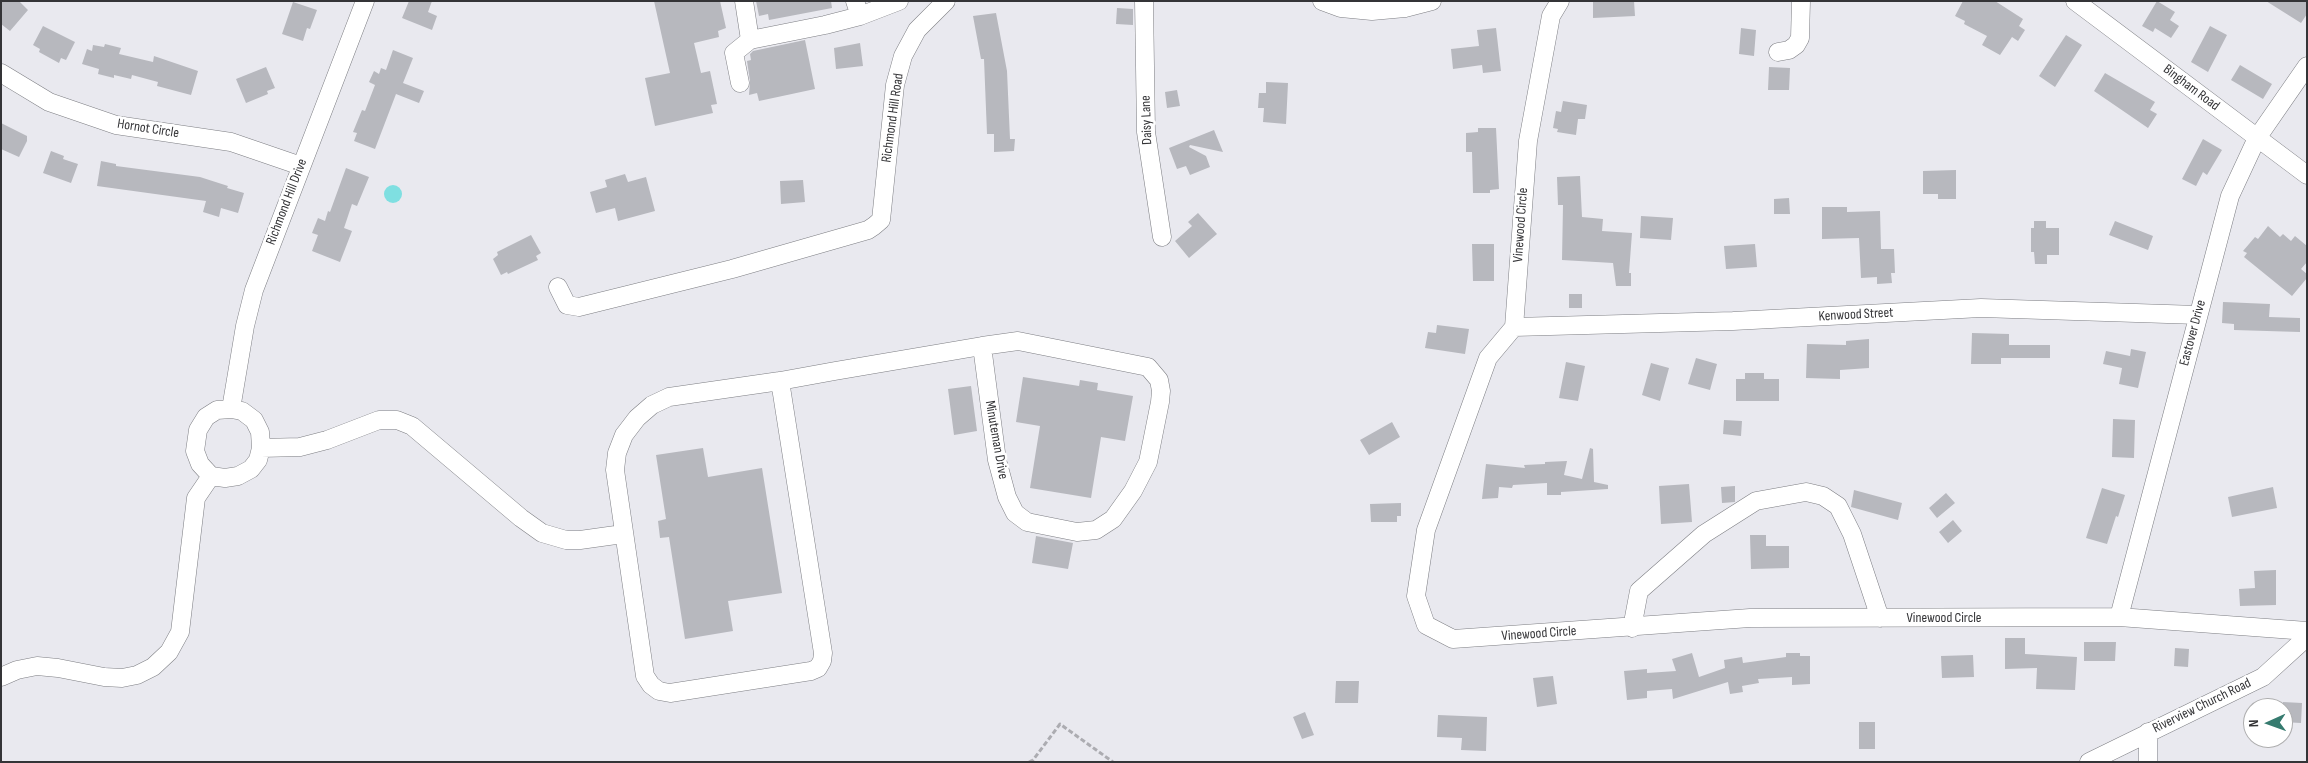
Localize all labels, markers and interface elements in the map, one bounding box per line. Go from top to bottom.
street label: Bingham Road [2159,61,2223,115]
street label: Richmond Hill Road [878,72,908,164]
street label: Daisy Lane [1138,95,1156,145]
street label: Hornot Circle [116,116,180,142]
street label: Richmond Hill Drive [263,156,311,248]
street label: Vinewood Circle [1510,187,1532,263]
street label: Eastover Drive [2176,298,2210,368]
street label: Kenwood Street [1818,305,1894,325]
street label: Minuteman Drive [981,399,1011,481]
street label: Vinewood Circle [1907,610,1981,626]
street label: Vinewood Circle [1501,623,1577,645]
street label: Riverview Church Road [2150,675,2254,737]
north arrow [2243,698,2293,748]
text: N [2245,719,2262,728]

